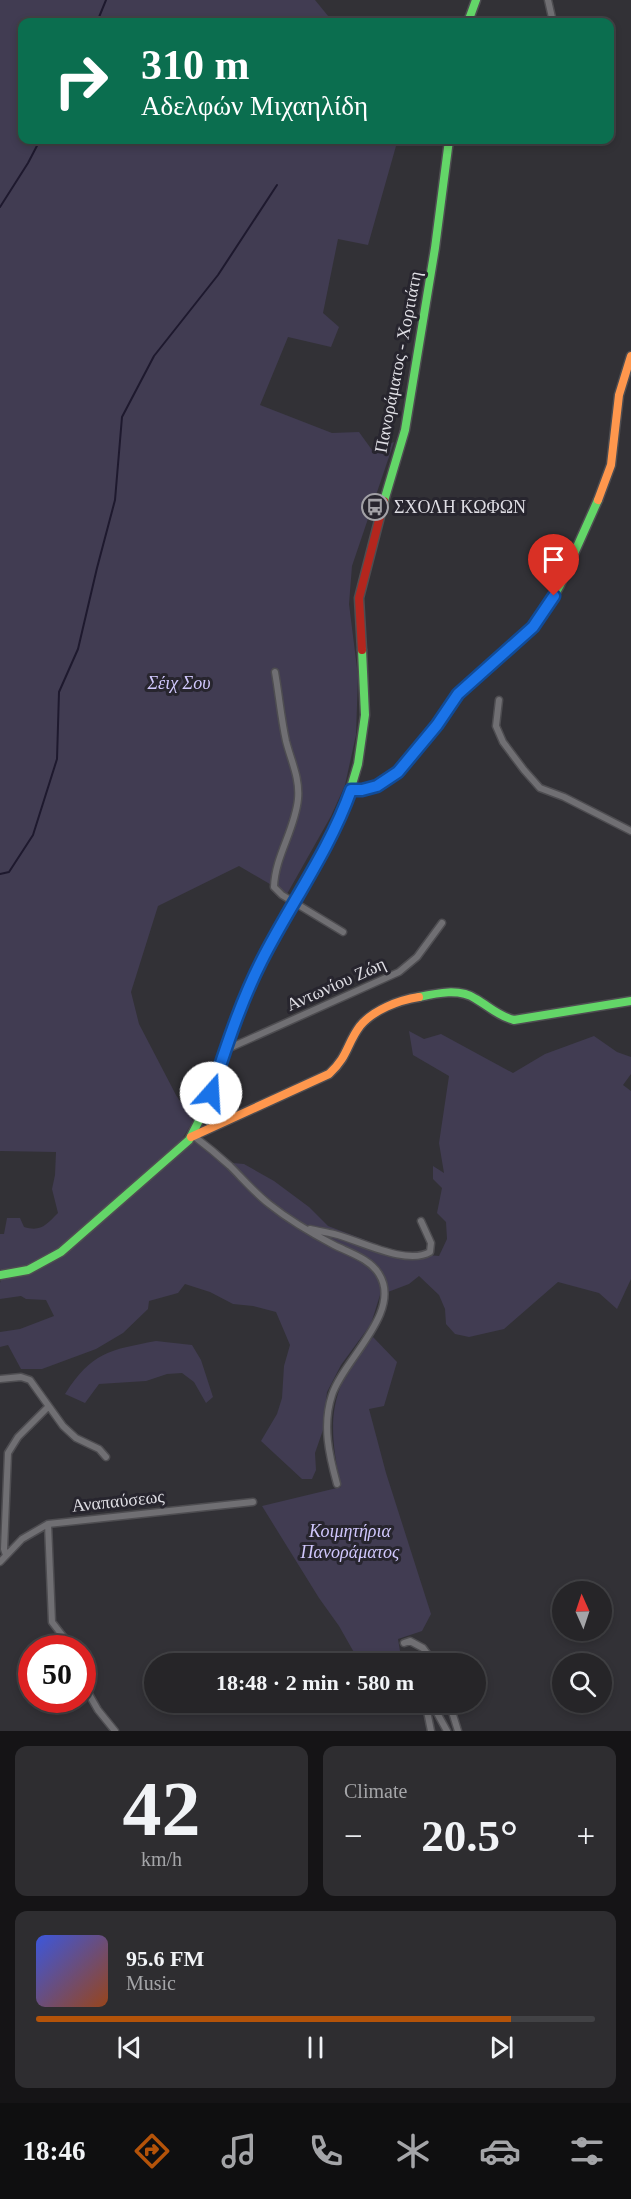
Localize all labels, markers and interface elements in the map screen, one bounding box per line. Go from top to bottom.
icon: right [42,42,120,120]
text: 310 m [141,42,250,88]
text: Αδελφών Μιχαηλίδη [141,91,368,121]
street label: Πανοράματος - Χορτιάτη [371,270,425,454]
bus stop icon: ΣΧΟΛΗ ΚΩΦΩΝ [360,492,390,522]
place label: ΣΧΟΛΗ ΚΩΦΩΝ [394,497,526,517]
pin [528,534,579,596]
icon: arrive [537,543,570,576]
park label: Σέιχ Σου [146,673,211,693]
street label: Αντωνίου Ζώη [283,953,389,1015]
position arrow [179,1061,243,1125]
street label: Αναπαύσεως [71,1486,165,1516]
park label: Κοιμητήρια Πανοράματος [300,1521,400,1562]
north arrow [552,1581,612,1641]
map controls [552,1581,612,1713]
speed limit sign: 50 [18,1635,96,1713]
button: search [552,1653,612,1713]
text: 18:48 · 2 min · 580 m [216,1670,414,1695]
text: 42 [123,1765,201,1852]
text: Climate [344,1780,407,1802]
text: 20.5° [421,1811,518,1861]
text: − [344,1818,363,1854]
text: + [576,1818,595,1854]
text: km/h [141,1848,182,1870]
text: 95.6 FM [126,1946,204,1971]
text: Music [126,1972,176,1994]
icon: previous [113,2031,146,2064]
icon: pause [299,2031,332,2064]
icon: next [485,2031,518,2064]
icon: directions [131,2130,173,2172]
icon: music [218,2130,260,2172]
icon: phone [305,2130,347,2172]
icon: climate [392,2130,434,2172]
icon: car [479,2130,521,2172]
icon: filters [566,2130,608,2172]
text: 18:46 [23,2136,86,2166]

